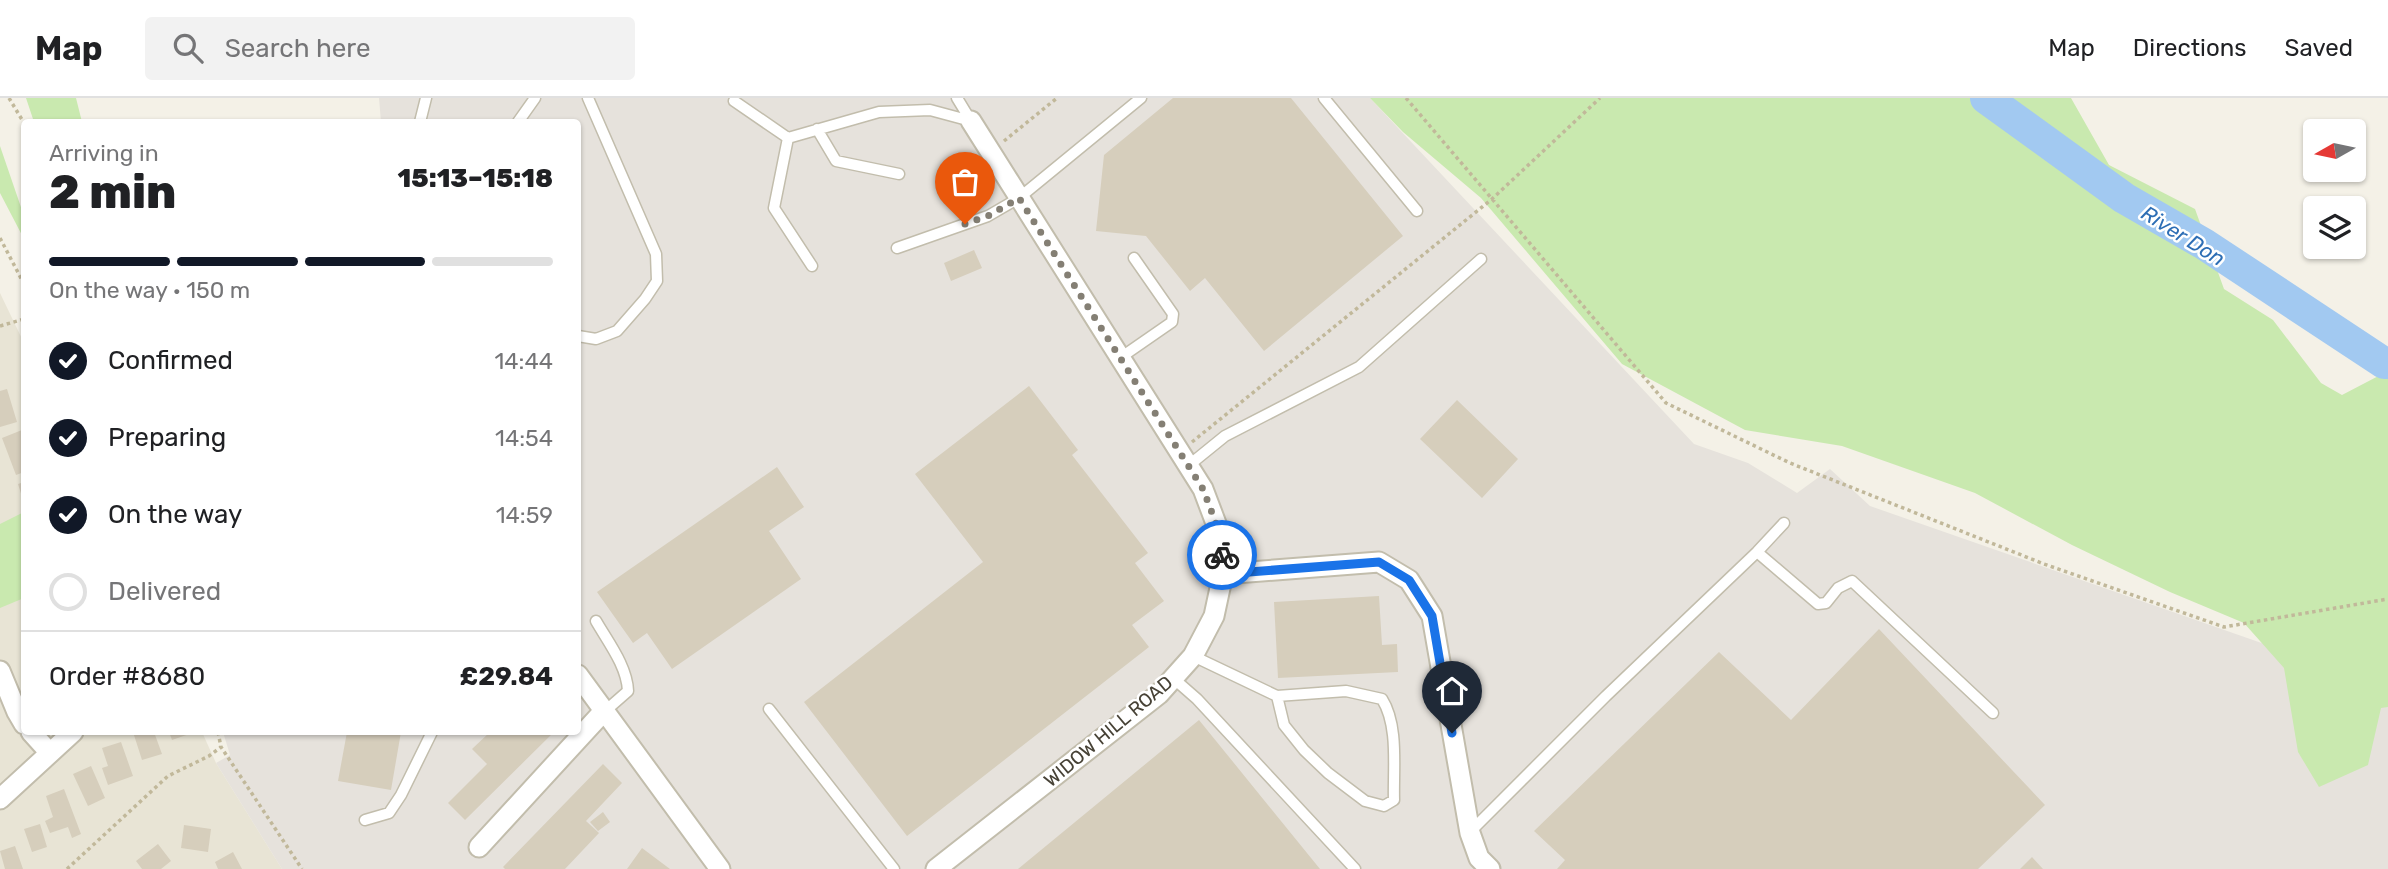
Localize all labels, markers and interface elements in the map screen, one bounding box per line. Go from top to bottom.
search box [145,17,635,80]
text: Map [35,29,103,68]
icon: search [169,29,207,67]
text: Search here [225,33,370,64]
text: Map [2048,34,2095,62]
text: Directions [2133,34,2246,62]
text: Saved [2284,34,2353,62]
north arrow [2303,119,2366,182]
map controls [2303,119,2366,259]
text: Arriving in [49,139,159,167]
pin [935,152,995,224]
text: 15:13–15:18 [398,163,553,194]
icon: bag [946,163,984,201]
text: 2 min [49,165,176,220]
button: layers [2303,196,2366,259]
water label: River Don [2137,200,2230,271]
text: On the way · 150 m [49,276,250,304]
icon: check [49,342,87,380]
text: Confirmed [108,345,233,376]
text: 14:44 [494,347,553,375]
icon: check [49,419,87,457]
text: Preparing [108,422,226,453]
text: 14:54 [495,424,553,452]
icon: check [49,496,87,534]
text: On the way [108,499,242,530]
text: 14:59 [496,501,553,529]
courier [1187,520,1257,590]
icon: bike [1203,536,1241,574]
text: Delivered [108,576,221,607]
text: Order #8680 [49,661,205,692]
text: £29.84 [459,661,553,692]
pin [1422,661,1482,733]
street label: WIDOW HILL ROAD [1039,671,1177,792]
icon: home [1433,672,1471,710]

